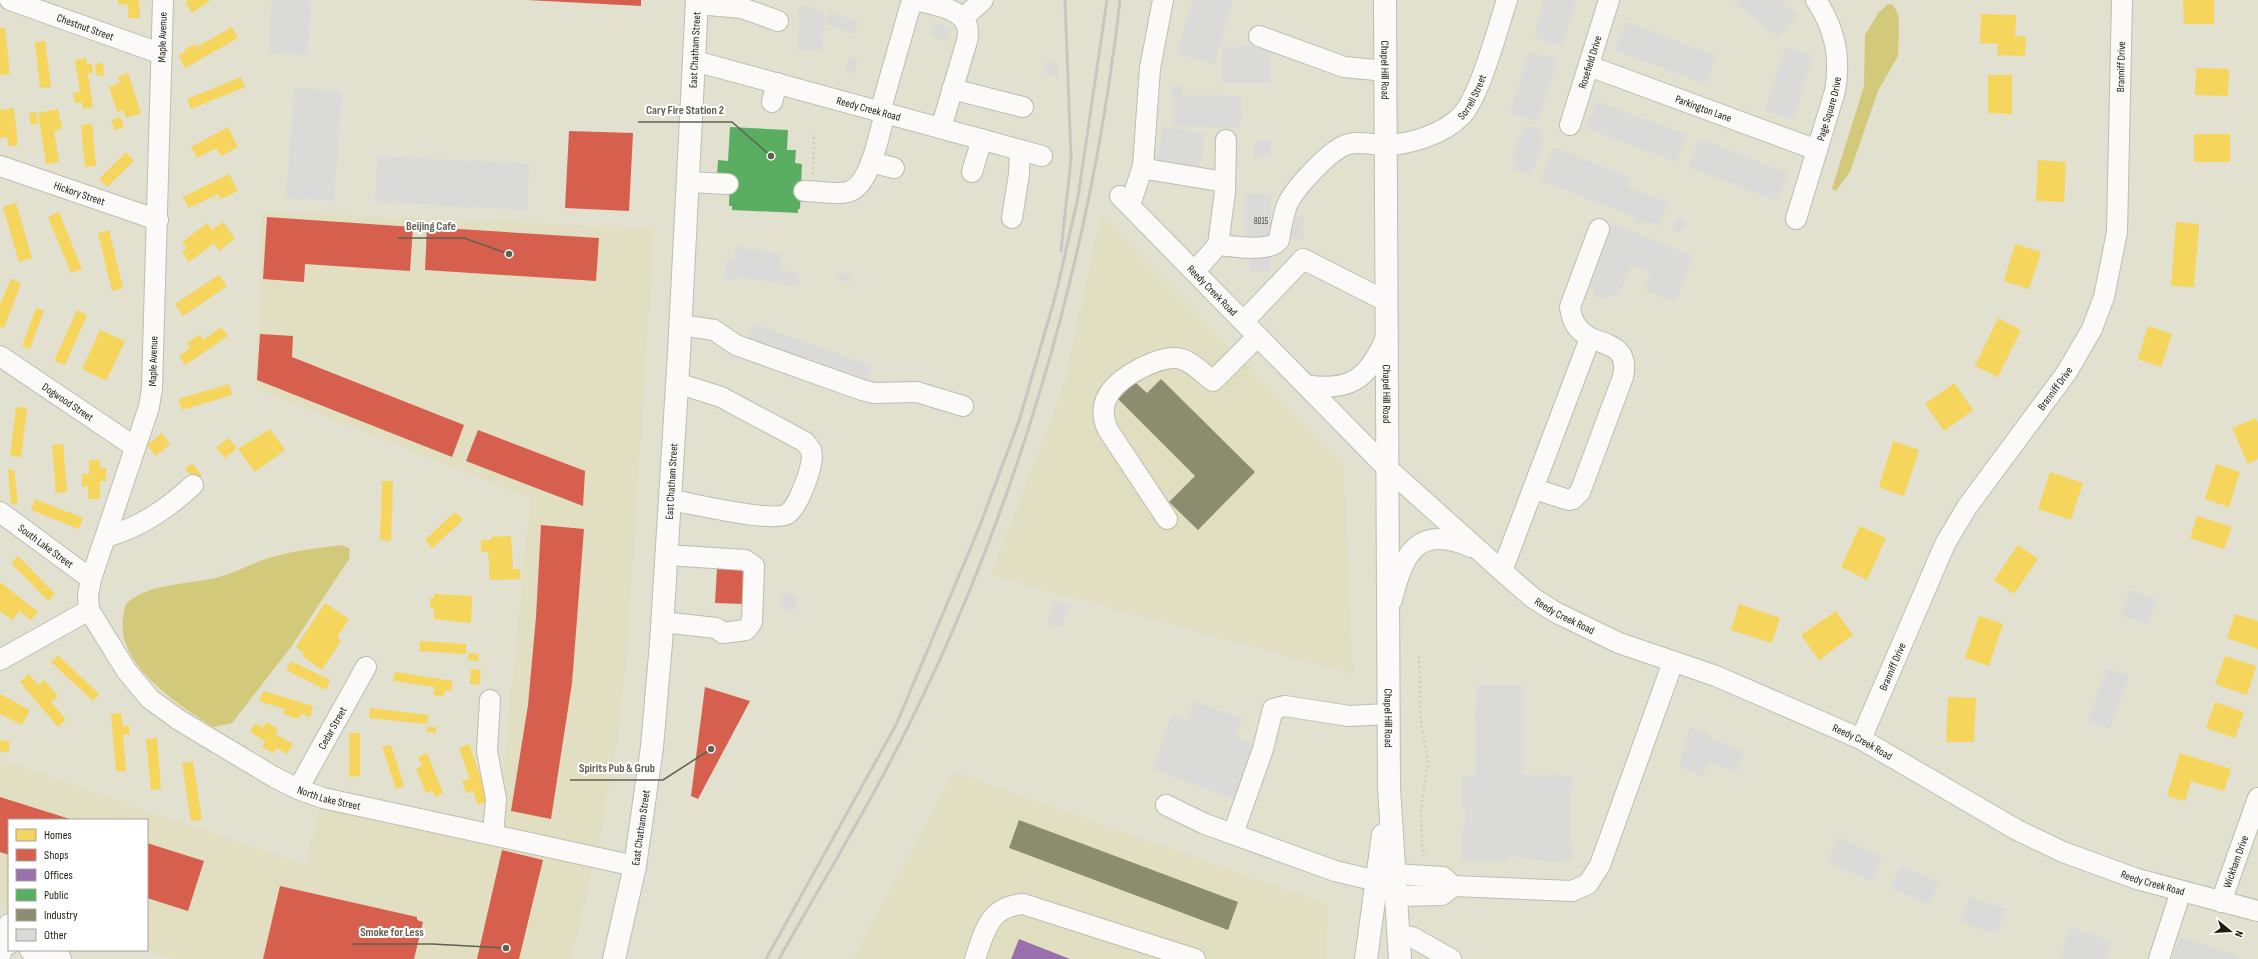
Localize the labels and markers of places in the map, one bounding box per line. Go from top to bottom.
callout: Cary Fire Station 2 [638,98,732,122]
callout: Beijing Cafe [398,214,464,238]
callout: Spirits Pub & Grub [570,756,663,780]
callout: Smoke for Less [352,920,432,944]

